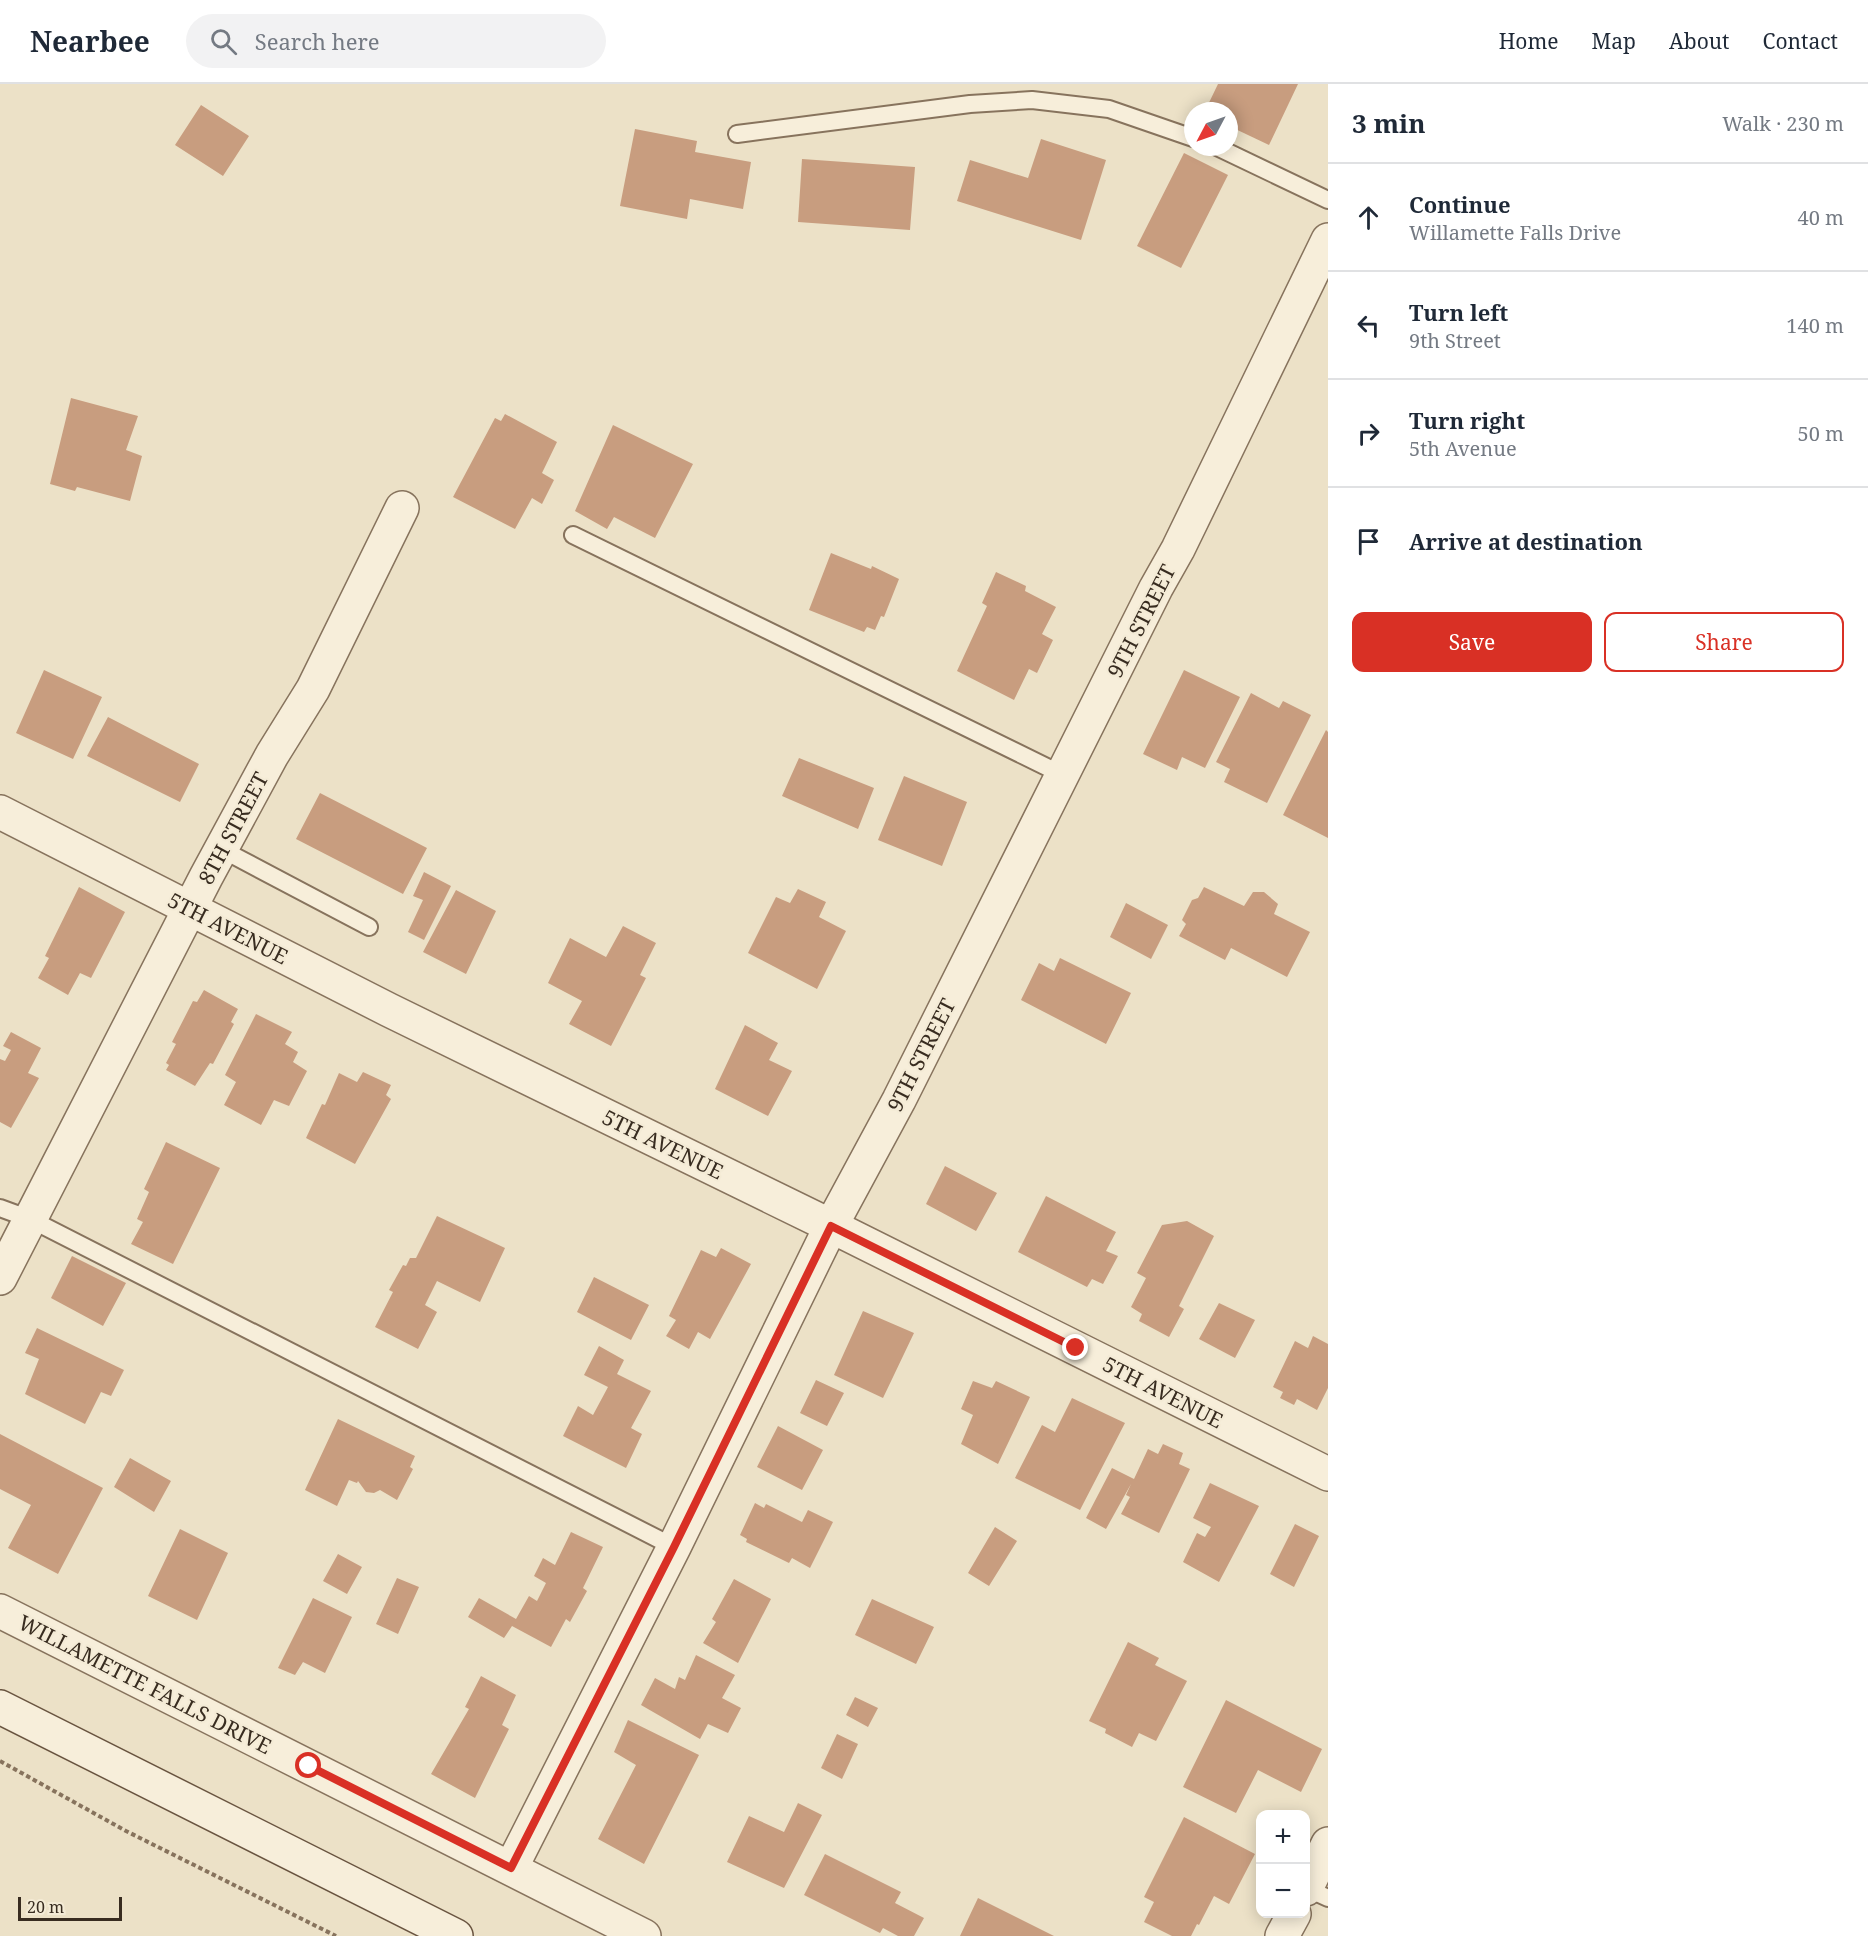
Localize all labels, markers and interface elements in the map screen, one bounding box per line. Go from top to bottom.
search box [186,14,606,68]
text: Nearbee [30,22,150,60]
icon: search [207,25,240,58]
text: Search here [255,26,380,56]
text: Home [1499,27,1559,55]
text: Map [1592,27,1636,55]
text: About [1669,27,1730,55]
text: Contact [1763,27,1838,55]
north arrow [1184,102,1238,156]
text: 3 min [1352,105,1426,141]
text: Walk · 230 m [1722,110,1844,137]
text: Continue [1409,189,1511,219]
icon: ahead [1352,201,1385,234]
text: 40 m [1798,204,1844,231]
text: Willamette Falls Drive [1409,219,1621,246]
text: Turn left [1409,297,1508,327]
icon: left [1352,309,1385,342]
text: 140 m [1786,312,1844,339]
text: 9th Street [1409,327,1501,354]
text: Turn right [1409,405,1525,435]
icon: right [1352,417,1385,450]
text: 50 m [1798,420,1844,447]
text: 5th Avenue [1409,435,1517,462]
icon: arrive [1352,525,1385,558]
text: Arrive at destination [1409,526,1643,556]
street label: 9TH STREET [1101,560,1182,682]
button: Save [1352,612,1592,672]
button: Share [1604,612,1844,672]
street label: 8TH STREET [192,767,274,889]
street label: 5TH AVENUE [163,886,293,970]
street label: 9TH STREET [881,994,962,1116]
street label: 5TH AVENUE [598,1103,728,1185]
route end [1062,1334,1088,1360]
street label: 5TH AVENUE [1098,1350,1228,1434]
street label: WILLAMETTE FALLS DRIVE [14,1608,276,1760]
route start [295,1752,321,1778]
map controls [1256,1810,1310,1918]
button: + [1256,1810,1310,1864]
button: − [1256,1864,1310,1918]
scale bar [18,1894,122,1922]
text: 20 m [27,1896,64,1918]

